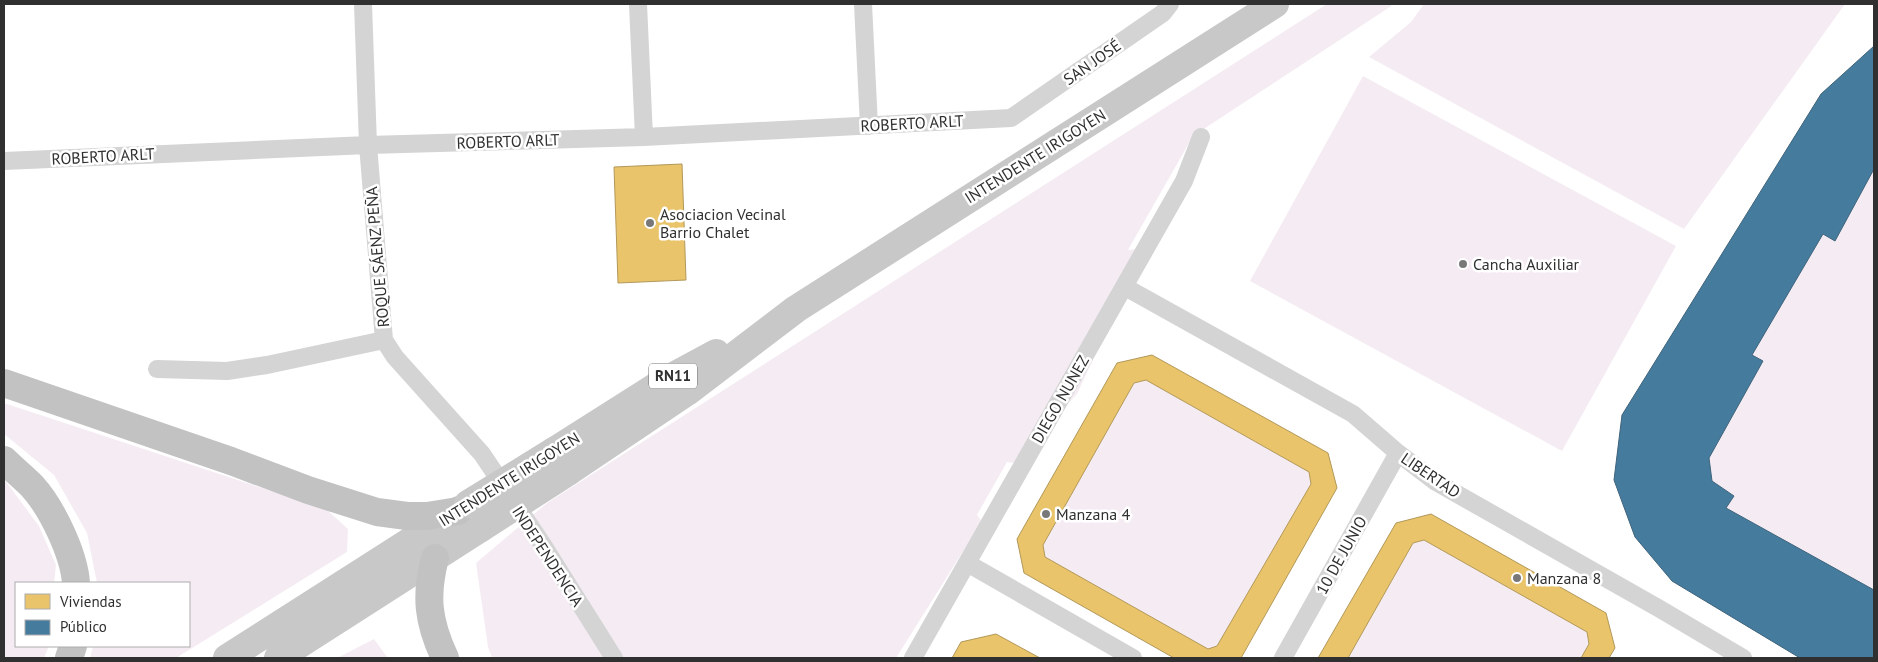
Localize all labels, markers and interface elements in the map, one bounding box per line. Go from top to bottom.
street label: SAN JOSÉ [1059,35,1125,89]
street label: INTENDENTE IRIGOYEN [961,104,1109,208]
street label: ROBERTO ARLT [860,110,964,136]
street label: ROBERTO ARLT [456,129,560,153]
street label: ROBERTO ARLT [51,143,155,169]
street label: ROQUE SÁENZ PEÑA [361,185,393,328]
place label: Asociacion Vecinal Barrio Chalet [660,204,786,242]
marker: Asociacion Vecinal Barrio Chalet [644,217,656,229]
place label: Cancha Auxiliar [1473,254,1580,274]
marker: Cancha Auxiliar [1457,258,1469,270]
street label: DIEGO NUNEZ [1027,351,1093,446]
road number: RN11 [649,364,697,388]
street label: INTENDENTE IRIGOYEN [435,427,583,531]
street label: LIBERTAD [1398,448,1464,502]
street label: INDEPENDENCIA [508,502,588,611]
place label: Manzana 4 [1056,504,1130,524]
marker: Manzana 4 [1040,508,1052,520]
street label: 10 DE JUNIO [1311,512,1371,598]
place label: Manzana 8 [1527,568,1601,588]
marker: Manzana 8 [1511,572,1523,584]
legend [15,582,190,647]
text: Viviendas [59,592,121,611]
text: Público [60,617,107,636]

